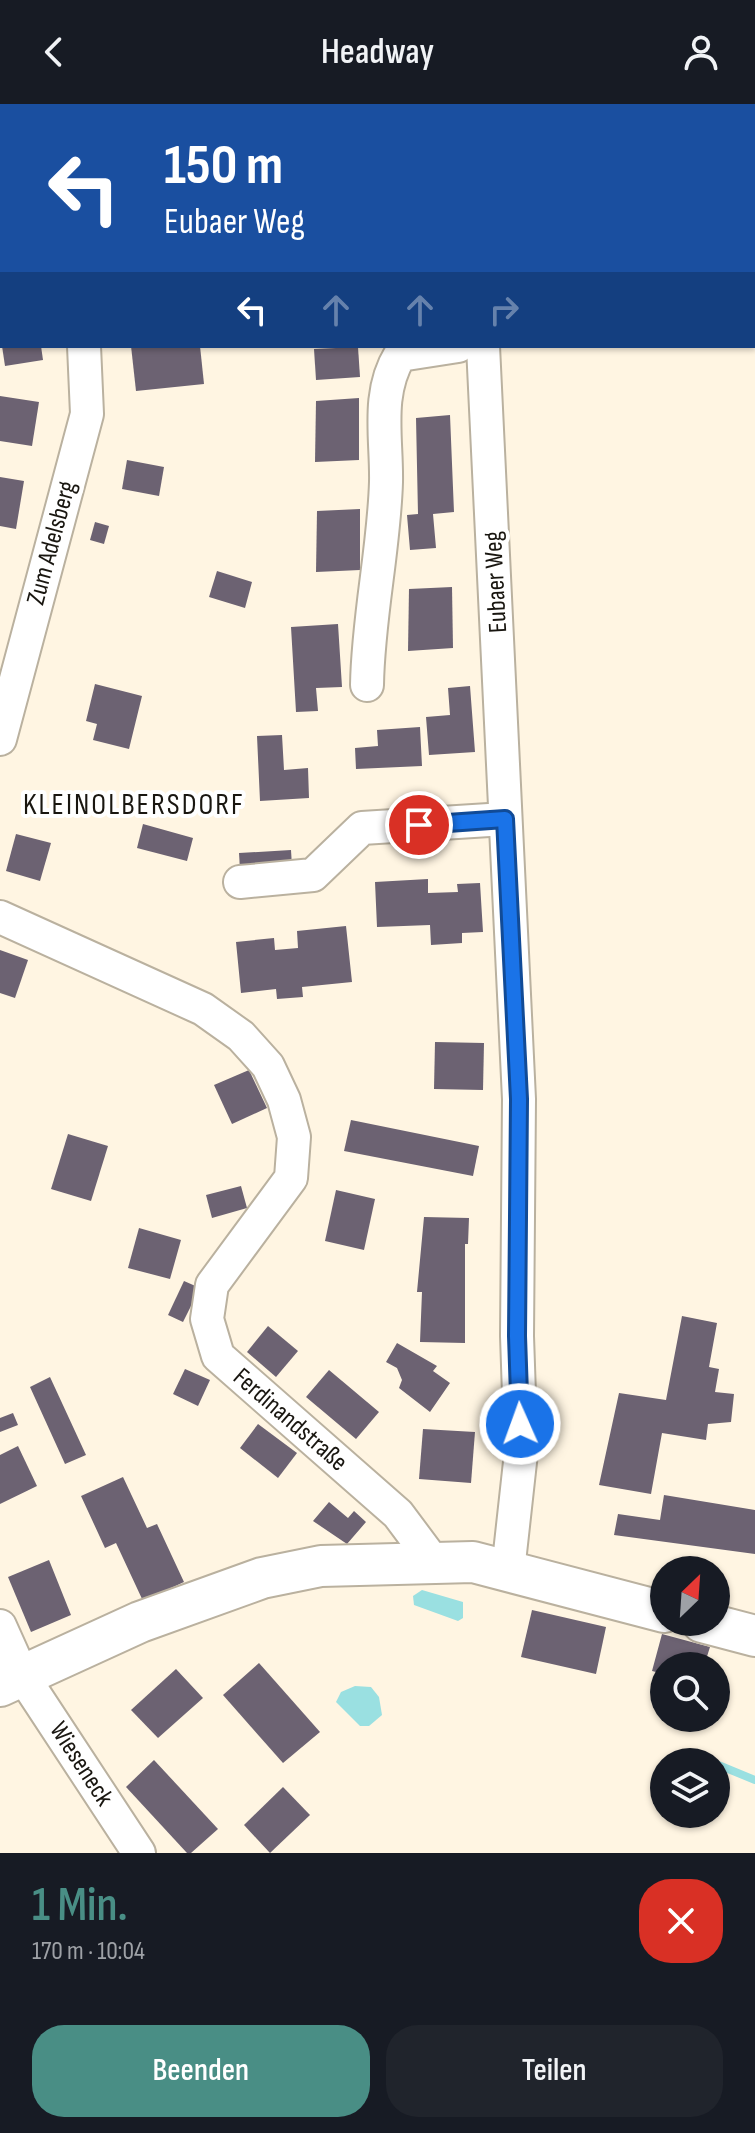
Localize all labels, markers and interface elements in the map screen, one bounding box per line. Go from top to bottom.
icon: back [32,30,76,74]
icon: person [679,30,723,74]
text: Headway [321,31,434,74]
text: 150 m [164,133,283,200]
icon: left [32,136,136,240]
text: Eubaer Weg [164,201,305,244]
icon: left [230,288,274,332]
icon: ahead [314,288,358,332]
icon: ahead [398,288,442,332]
icon: right [482,288,526,332]
street label: Zum Adelsberg [21,478,83,608]
street label: Eubaer Weg [478,530,514,634]
district label: KLEINOLBERSDORF [23,787,245,823]
pin [385,791,453,859]
icon: arrive [397,803,441,847]
street label: Ferdinandstraße [226,1362,354,1478]
position arrow [478,1382,562,1466]
north arrow [650,1556,730,1636]
map controls [650,1556,730,1828]
button: search [650,1652,730,1732]
street label: Wieseneck [42,1716,120,1812]
button: layers [650,1748,730,1828]
text: 1 Min. [32,1877,128,1934]
button: close [639,1879,723,1963]
text: 170 m · 10:04 [32,1936,145,1967]
button: Beenden [32,2025,370,2117]
button: Teilen [386,2025,723,2117]

